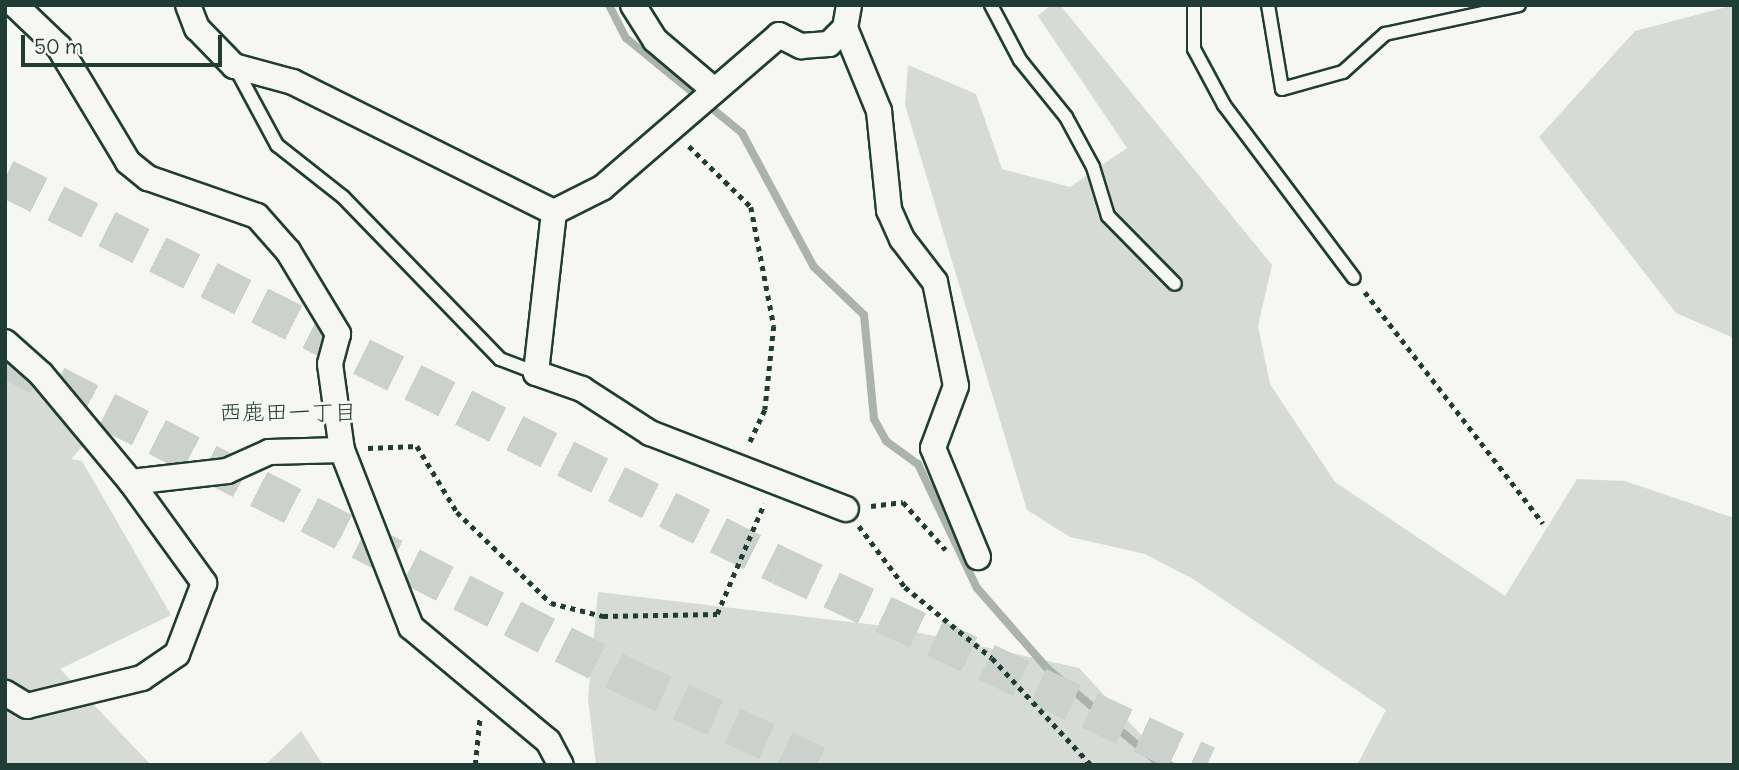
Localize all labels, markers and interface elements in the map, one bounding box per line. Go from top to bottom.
scale bar [24,21,226,65]
text: 50 m [34,33,83,60]
district label: 西鹿田一丁目 [219,398,357,426]

